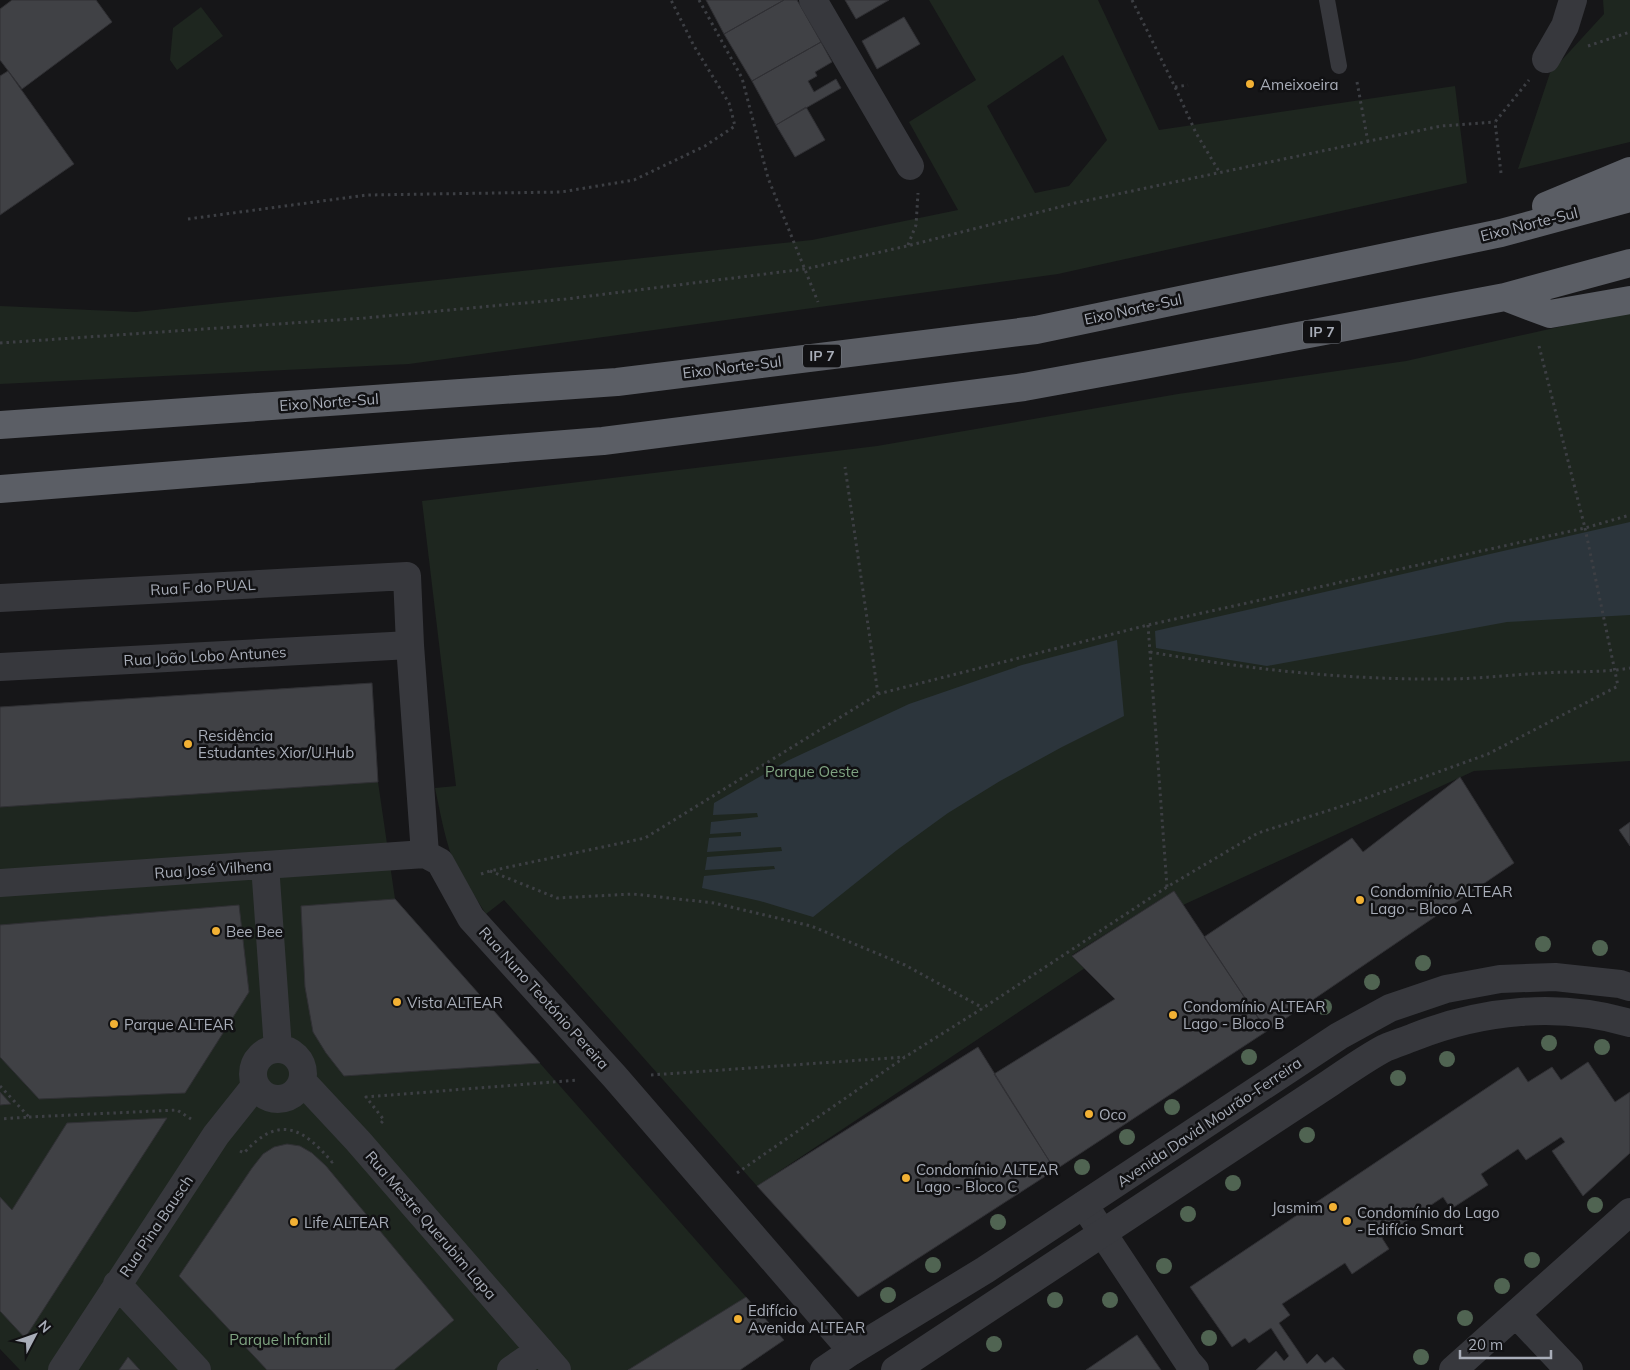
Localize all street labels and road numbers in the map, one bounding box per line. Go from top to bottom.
street label: Eixo Norte-Sul [1478,203,1580,245]
street label: Eixo Norte-Sul [1082,289,1184,329]
road number: IP 7 [1303,321,1341,344]
road number: IP 7 [803,344,841,368]
street label: Eixo Norte-Sul [681,352,783,382]
street label: Eixo Norte-Sul [279,389,379,415]
street label: Rua F do PUAL [150,575,256,599]
street label: Rua João Lobo Antunes [123,642,287,670]
street label: Rua José Vilhena [154,855,272,883]
street label: Rua Nuno Teotónio Pereira [475,923,613,1073]
street label: Avenida David Mourão-Ferreira [1113,1053,1305,1191]
street label: Rua Mestre Querubim Lapa [361,1147,501,1303]
street label: Rua Pina Bausch [115,1172,197,1280]

